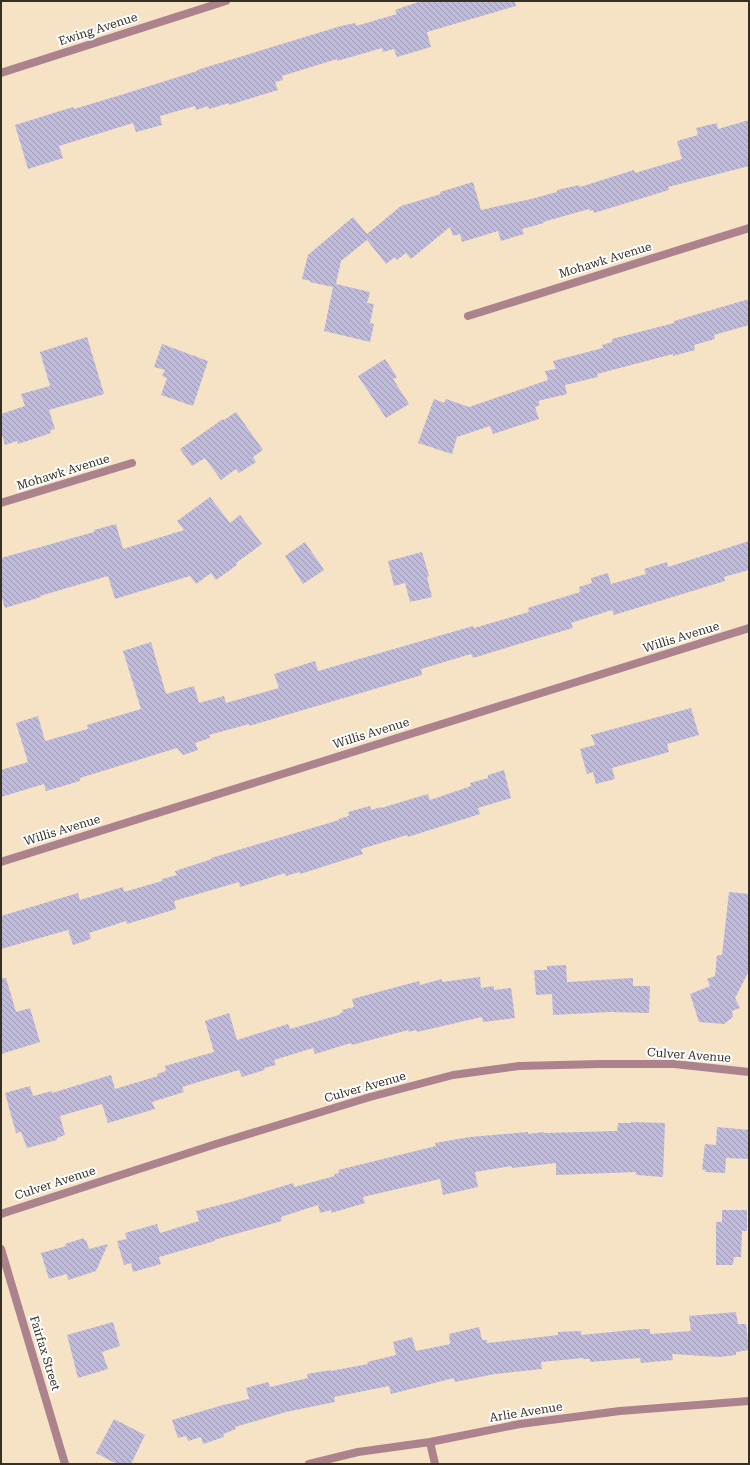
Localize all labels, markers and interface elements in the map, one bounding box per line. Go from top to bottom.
street label: Ewing Avenue [57,10,140,48]
street label: Mohawk Avenue [557,239,653,281]
street label: Mohawk Avenue [15,451,111,493]
street label: Willis Avenue [641,619,721,655]
street label: Willis Avenue [331,715,411,751]
street label: Willis Avenue [22,812,102,848]
street label: Culver Avenue [647,1045,732,1065]
street label: Culver Avenue [323,1069,408,1105]
street label: Culver Avenue [13,1163,98,1203]
street label: Fairfax Street [27,1314,63,1393]
street label: Arlie Avenue [489,1399,564,1425]

